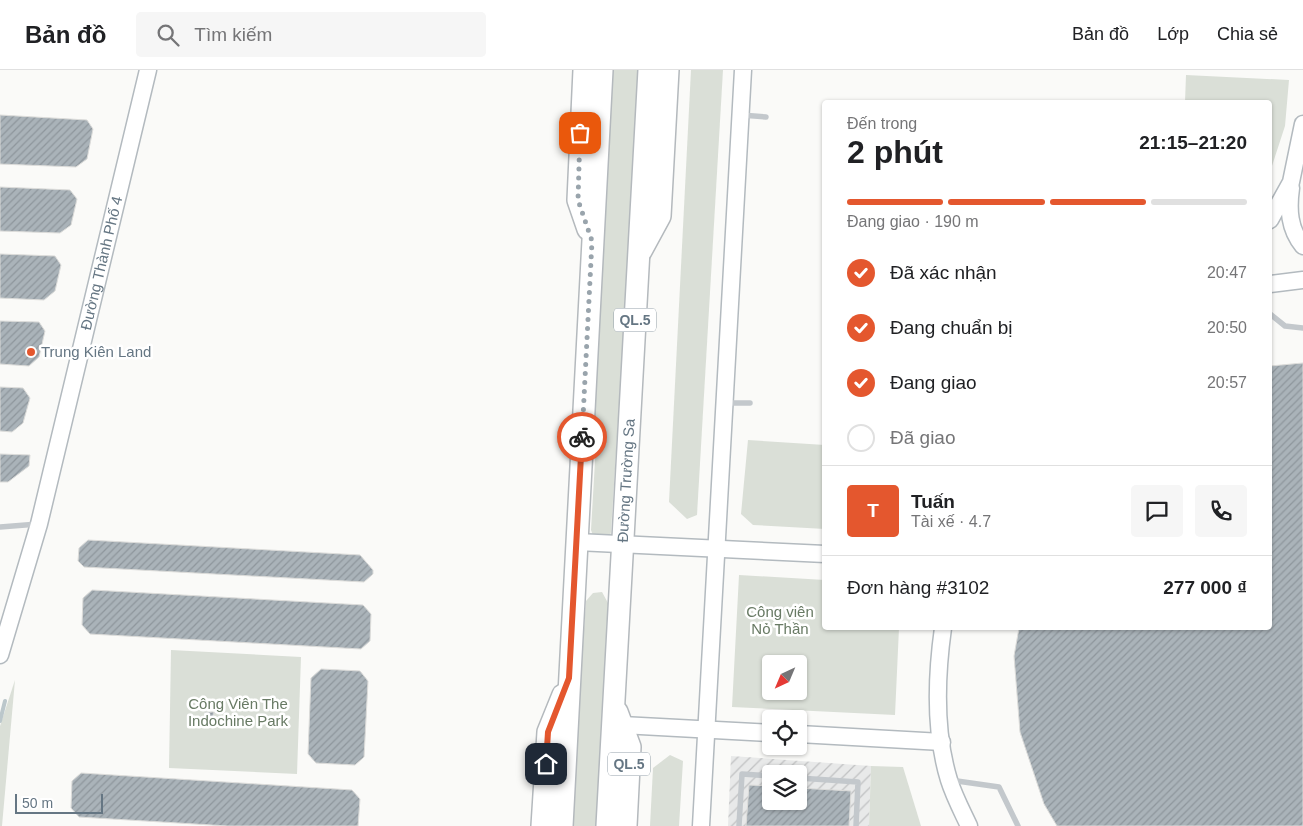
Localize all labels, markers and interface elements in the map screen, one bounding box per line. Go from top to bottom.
search box [136,12,486,57]
text: Bản đồ [25,21,106,48]
icon: search [154,21,182,49]
text: Tìm kiếm [194,24,272,45]
text: Bản đồ [1072,24,1129,44]
text: Lớp [1157,24,1189,44]
text: Chia sẻ [1217,24,1278,44]
pin [559,112,601,154]
text: Đến trong [847,115,917,132]
icon: bag [566,119,594,147]
text: 21:15–21:20 [1139,132,1247,153]
text: 2 phút [847,134,943,170]
street label: Đường Thành Phố 4 [77,194,125,332]
text: Đang giao · 190 m [847,213,979,230]
icon: check [847,259,875,287]
text: Đã xác nhận [890,262,997,283]
text: 20:47 [1207,264,1247,281]
road number: QL.5 [614,308,656,332]
icon: check [847,314,875,342]
text: Đang chuẩn bị [890,317,1013,338]
text: 20:50 [1207,319,1247,336]
place label: Trung Kiên Land [41,343,151,360]
marker: Trung Kiên Land [25,346,37,358]
icon: check [847,369,875,397]
text: Đang giao [890,372,977,393]
text: 20:57 [1207,374,1247,391]
courier [557,412,607,462]
street label: Đường Trường Sa [614,417,638,543]
icon: bike [568,423,596,451]
text: Đã giao [890,427,956,448]
button: chat [1131,485,1183,537]
button: phone [1195,485,1247,537]
text: Tuấn [911,491,955,512]
text: T [867,500,879,521]
text: Tài xế · 4.7 [911,513,991,530]
text: Đơn hàng #3102 [847,577,989,598]
text: 277 000 ₫ [1163,577,1247,598]
park label: Công viên Nỏ Thần [746,603,814,637]
north arrow [762,655,808,700]
map controls [762,655,807,810]
park label: Công Viên The Indochine Park [188,695,289,729]
button: locate [762,710,807,755]
pin [525,743,567,785]
icon: home [532,750,560,778]
road number: QL.5 [608,752,650,776]
button: layers [762,765,807,810]
scale bar [15,791,102,814]
text: 50 m [22,795,53,811]

